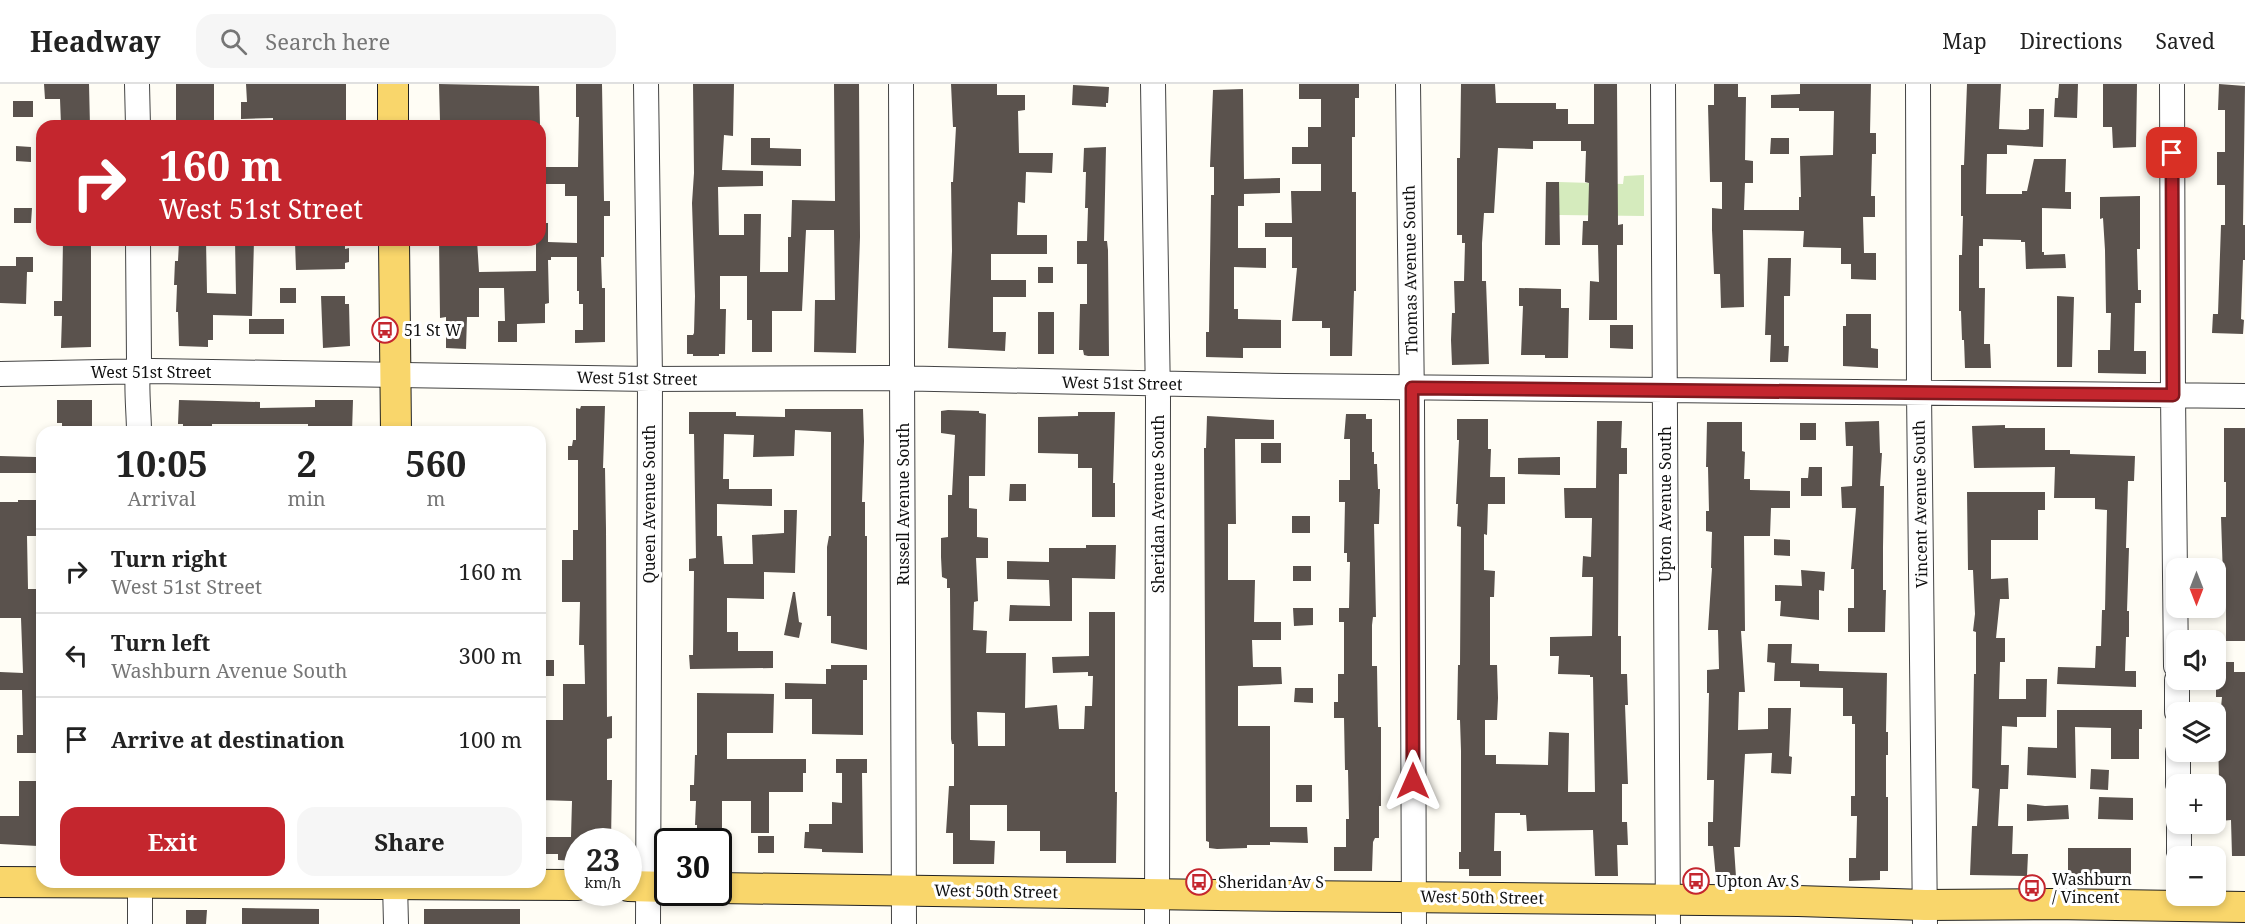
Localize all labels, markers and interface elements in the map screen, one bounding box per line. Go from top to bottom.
search box [196,14,616,68]
text: Headway [30,22,160,60]
icon: search [217,25,250,58]
text: Search here [265,26,390,56]
text: Map [1942,27,1987,55]
text: Directions [2020,27,2122,55]
text: Saved [2155,27,2215,55]
pin [2146,127,2197,178]
text: 160 m [159,136,283,193]
icon: arrive [2155,136,2188,169]
icon: right [60,144,138,222]
street label: Thomas Avenue South [1398,185,1422,355]
text: West 51st Street [159,190,363,227]
bus stop icon: 51 St W [370,315,400,345]
place label: 51 St W [404,319,462,341]
street label: West 51st Street [91,361,212,383]
street label: West 51st Street [576,366,698,390]
street label: West 51st Street [1061,371,1183,395]
street label: Sheridan Avenue South [1147,415,1169,593]
street label: Vincent Avenue South [1908,420,1932,588]
street label: Russell Avenue South [892,423,914,585]
street label: Queen Avenue South [638,425,660,583]
street label: Upton Avenue South [1654,426,1676,582]
text: 10:05 [116,439,208,488]
text: 2 [296,439,317,488]
text: 560 [405,439,466,488]
text: Arrival [128,485,196,512]
text: min [288,485,326,512]
text: m [426,485,445,512]
text: Turn right [111,543,227,573]
icon: right [60,555,93,588]
text: 160 m [459,556,522,586]
north arrow [2166,558,2226,618]
map controls [2166,558,2226,906]
text: West 51st Street [111,573,262,600]
text: Turn left [111,627,210,657]
button: sound [2166,630,2226,690]
icon: left [60,639,93,672]
text: 300 m [459,640,522,670]
text: Washburn Avenue South [111,657,348,684]
button: layers [2166,702,2226,762]
icon: arrive [60,723,93,756]
text: Arrive at destination [111,724,345,754]
text: 100 m [459,724,522,754]
position arrow [1381,749,1445,813]
button: + [2166,774,2226,834]
button: Exit [60,807,285,876]
button: Share [297,807,522,876]
speed limit sign: 30 [654,828,732,906]
text: 23 [586,839,620,880]
button: − [2166,846,2226,906]
bus stop icon: Upton Av S [1681,866,1711,896]
bus stop icon: Sheridan Av S [1184,867,1214,897]
place label: Washburn / Vincent [2052,868,2132,908]
place label: Upton Av S [1716,870,1799,892]
place label: Sheridan Av S [1218,871,1324,893]
text: km/h [585,872,621,892]
bus stop icon: Washburn / Vincent [2017,873,2047,903]
street label: West 50th Street [934,879,1058,903]
street label: West 50th Street [1420,885,1544,909]

